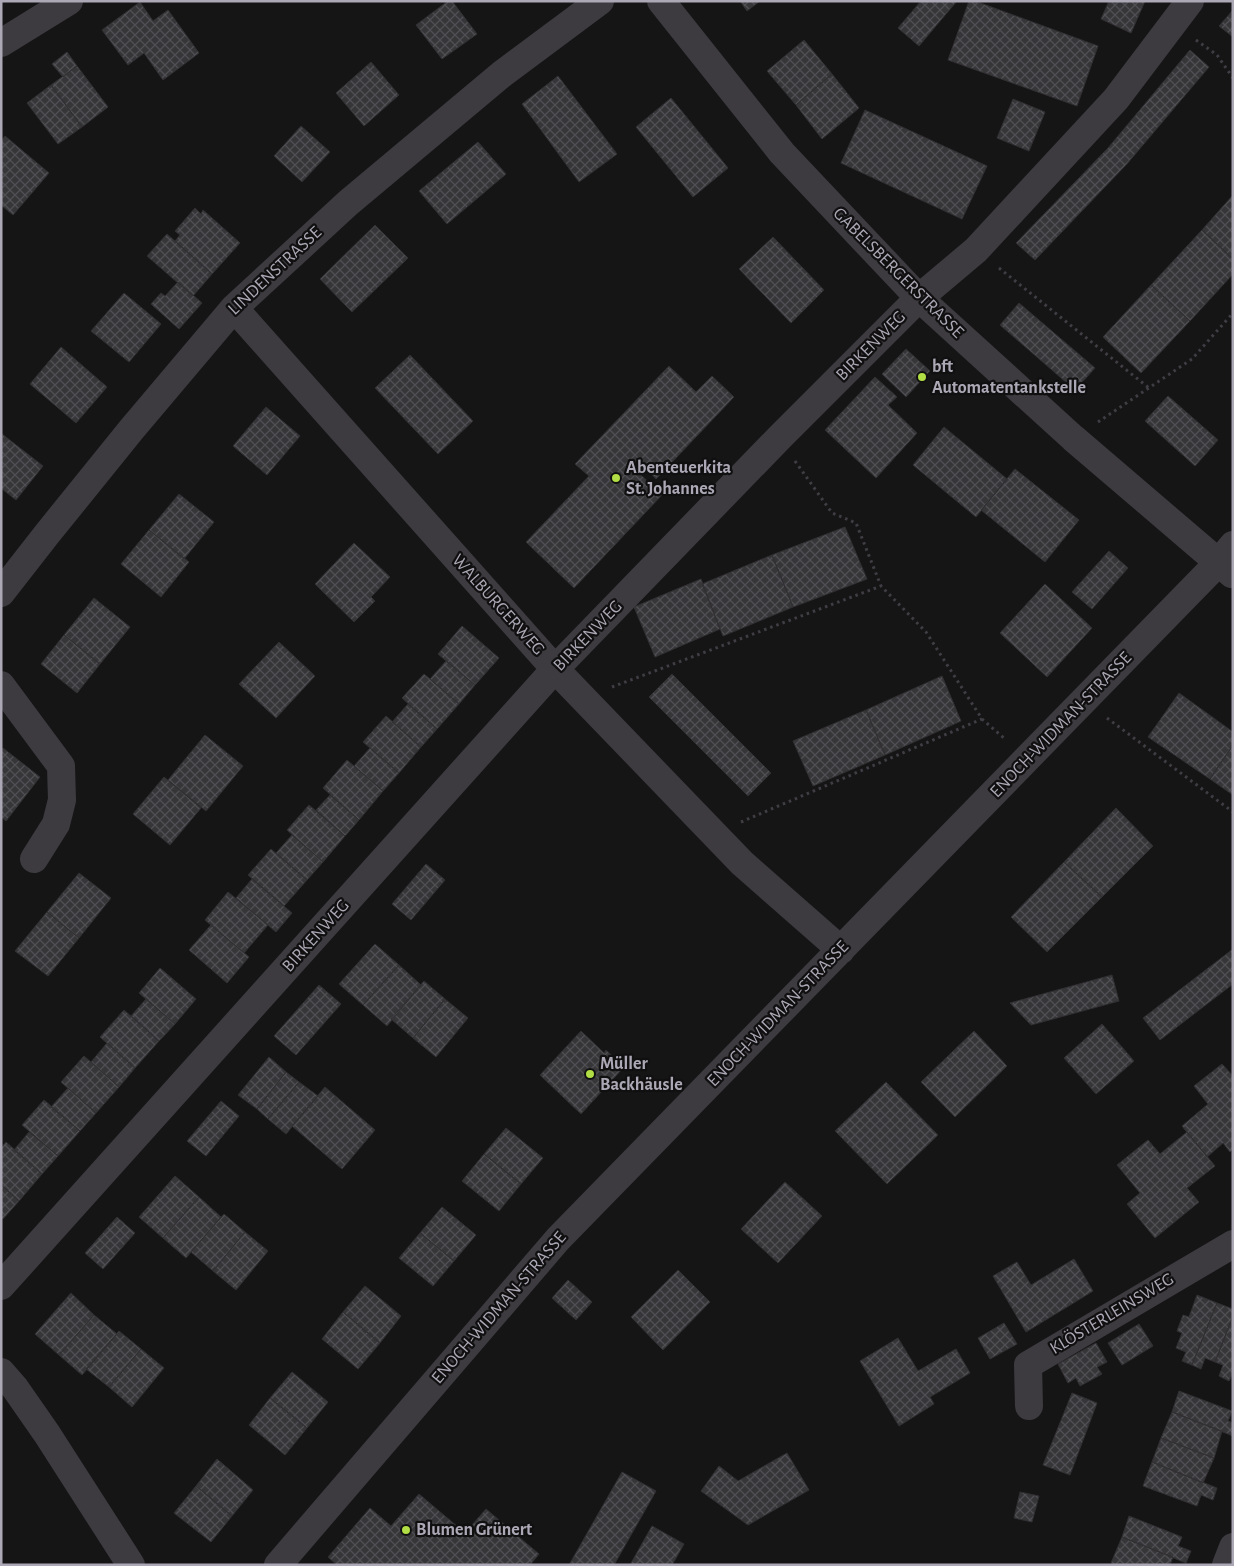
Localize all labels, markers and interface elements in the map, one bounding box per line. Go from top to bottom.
street label: GABELSBERGERSTRASSE [829,204,967,342]
street label: LINDENSTRASSE [225,223,325,319]
street label: BIRKENWEG [833,308,909,384]
place label: bft Automatentankstelle [932,358,1086,397]
marker: bft Automatentankstelle [916,371,928,383]
place label: Abenteuerkita St. Johannes [626,459,732,498]
marker: Abenteuerkita St. Johannes [610,472,622,484]
street label: WALBURGERWEG [448,551,548,659]
street label: BIRKENWEG [550,597,626,675]
street label: ENOCH-WIDMAN-STRASSE [987,648,1135,801]
street label: BIRKENWEG [279,896,353,976]
street label: ENOCH-WIDMAN-STRASSE [704,937,852,1090]
place label: Müller Backhäusle [600,1055,683,1094]
marker: Müller Backhäusle [584,1068,596,1080]
street label: ENOCH-WIDMAN-STRASSE [428,1228,570,1387]
street label: KLÖSTERLEINSWEG [1046,1268,1177,1358]
place label: Blumen Grünert [416,1521,532,1539]
marker: Blumen Grünert [400,1524,412,1536]

